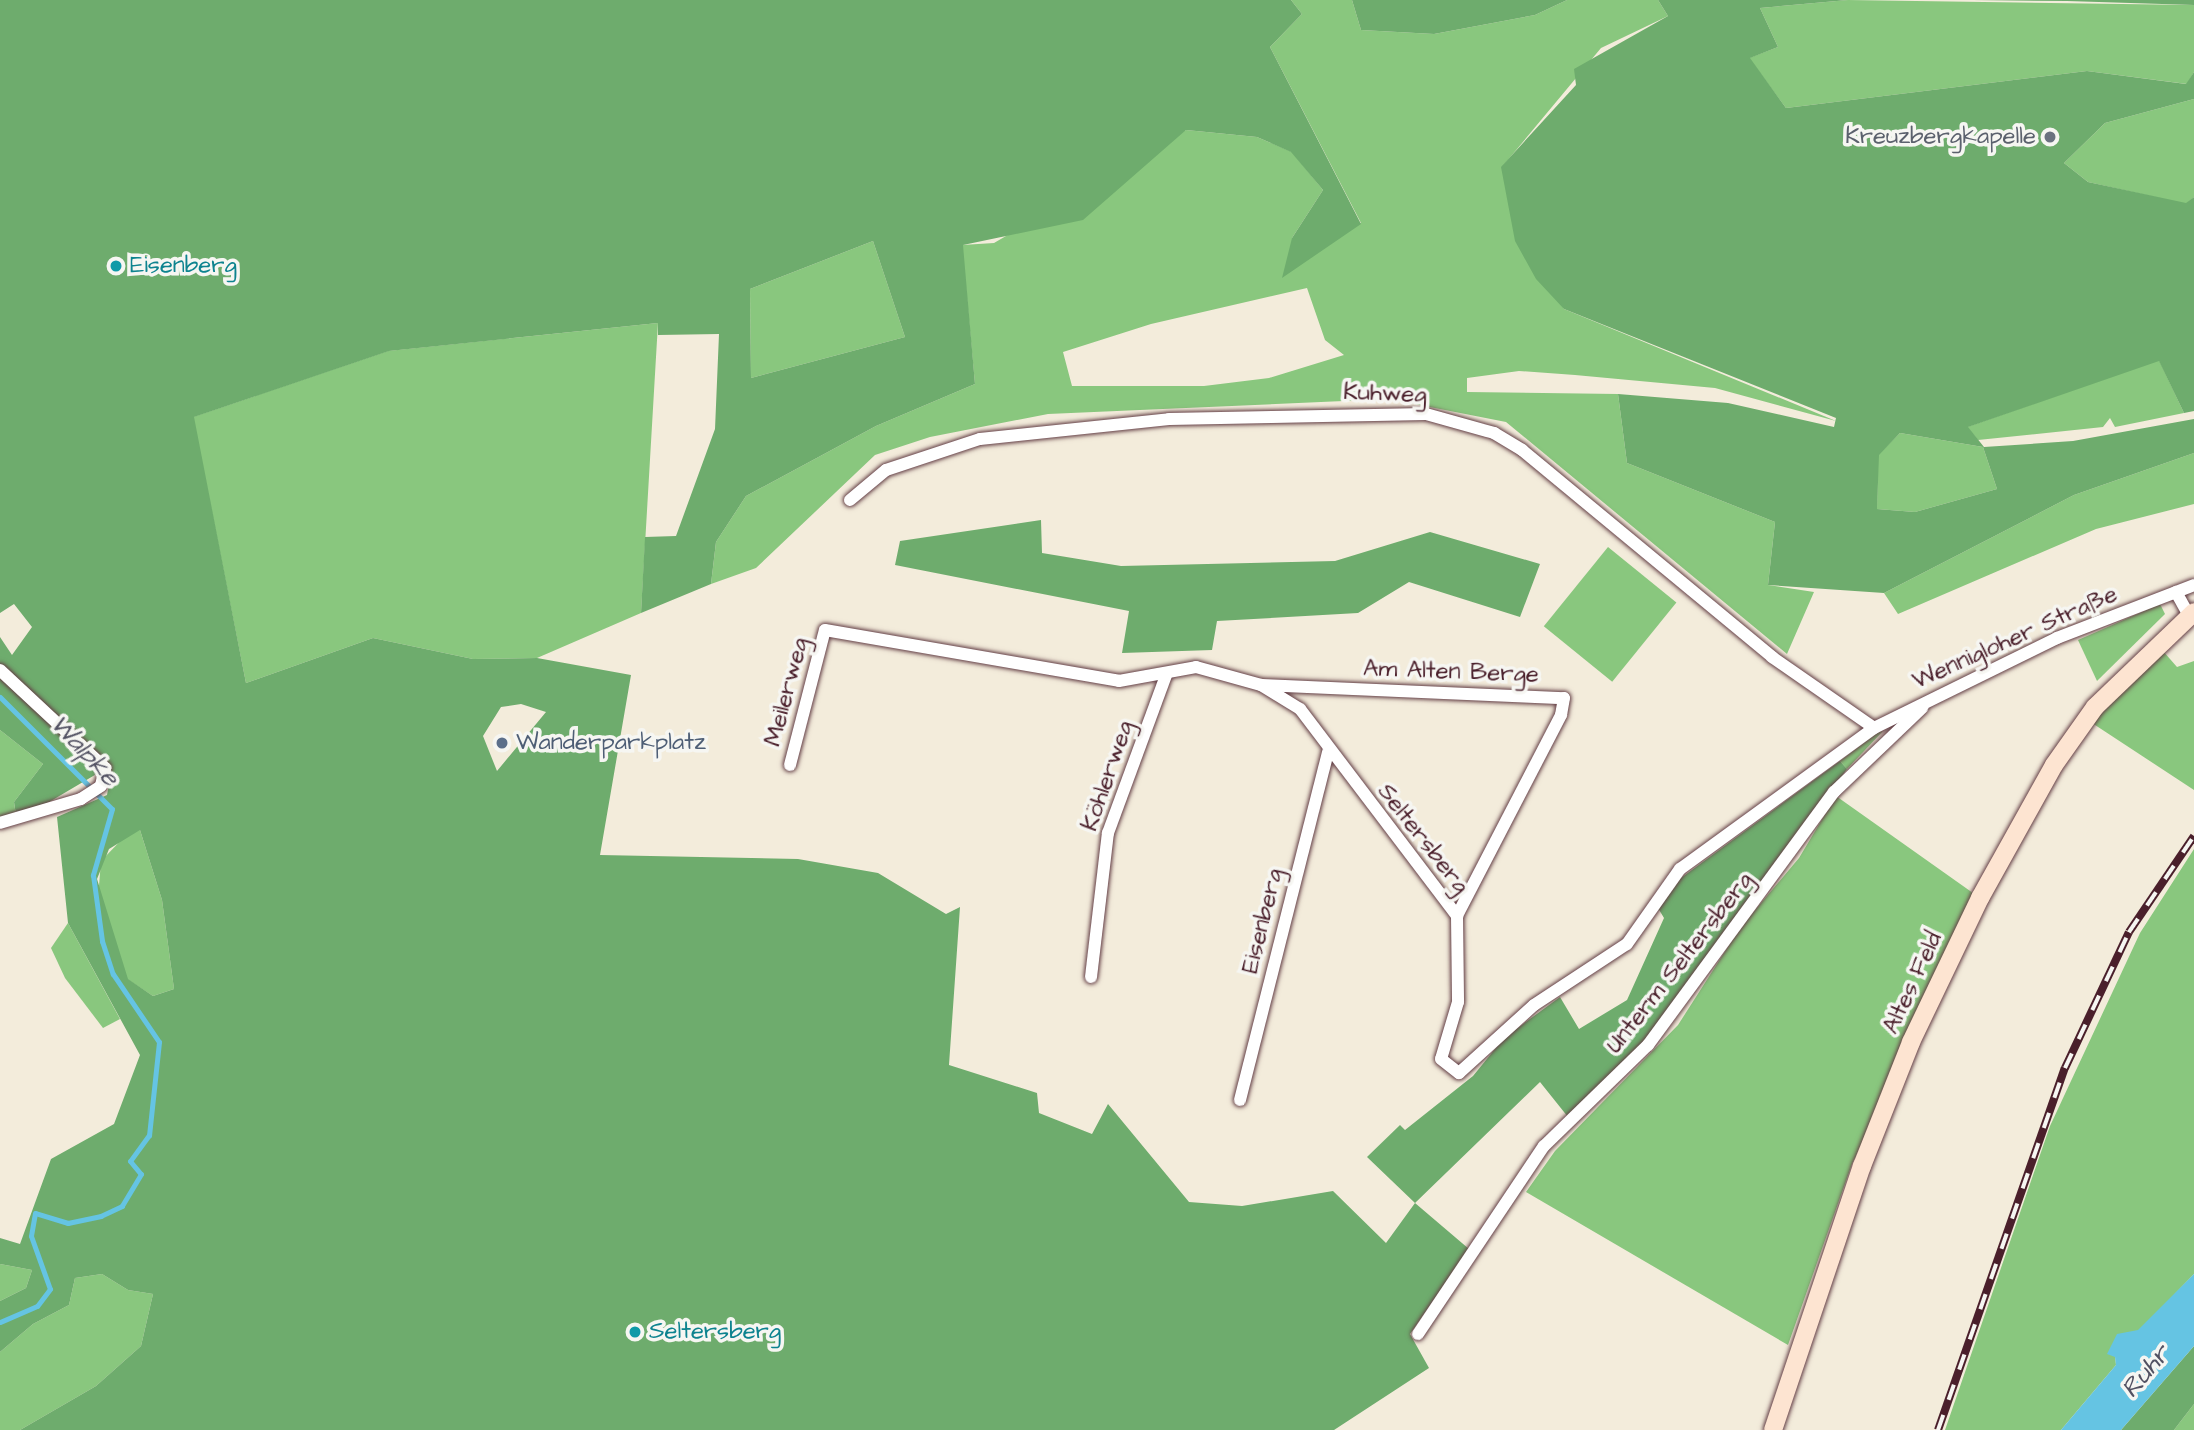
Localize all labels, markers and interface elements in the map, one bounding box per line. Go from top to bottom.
place label: Kreuzbergkapelle [1845,123,2036,151]
marker: Kreuzbergkapelle [2042,129,2058,145]
place label: Eisenberg [130,252,237,280]
marker: Eisenberg [108,258,124,274]
street label: Kuhweg [1343,378,1427,410]
street label: Wennigloher Straße [1908,580,2122,696]
street label: Meilerweg [759,635,815,749]
street label: Am Alten Berge [1363,655,1539,689]
water label: Walpke [43,709,125,793]
street label: Köhlerweg [1076,717,1140,835]
place label: Wanderparkplatz [516,729,706,757]
marker: Wanderparkplatz [494,735,510,751]
street label: Seltersberg [1371,778,1475,900]
street label: Eisenberg [1236,866,1290,976]
street label: Unterm Seltersberg [1600,867,1760,1059]
street label: Altes Feld [1877,927,1949,1039]
place label: Seltersberg [649,1318,781,1346]
marker: Seltersberg [627,1324,643,1340]
water label: Ruhr [2115,1339,2177,1405]

